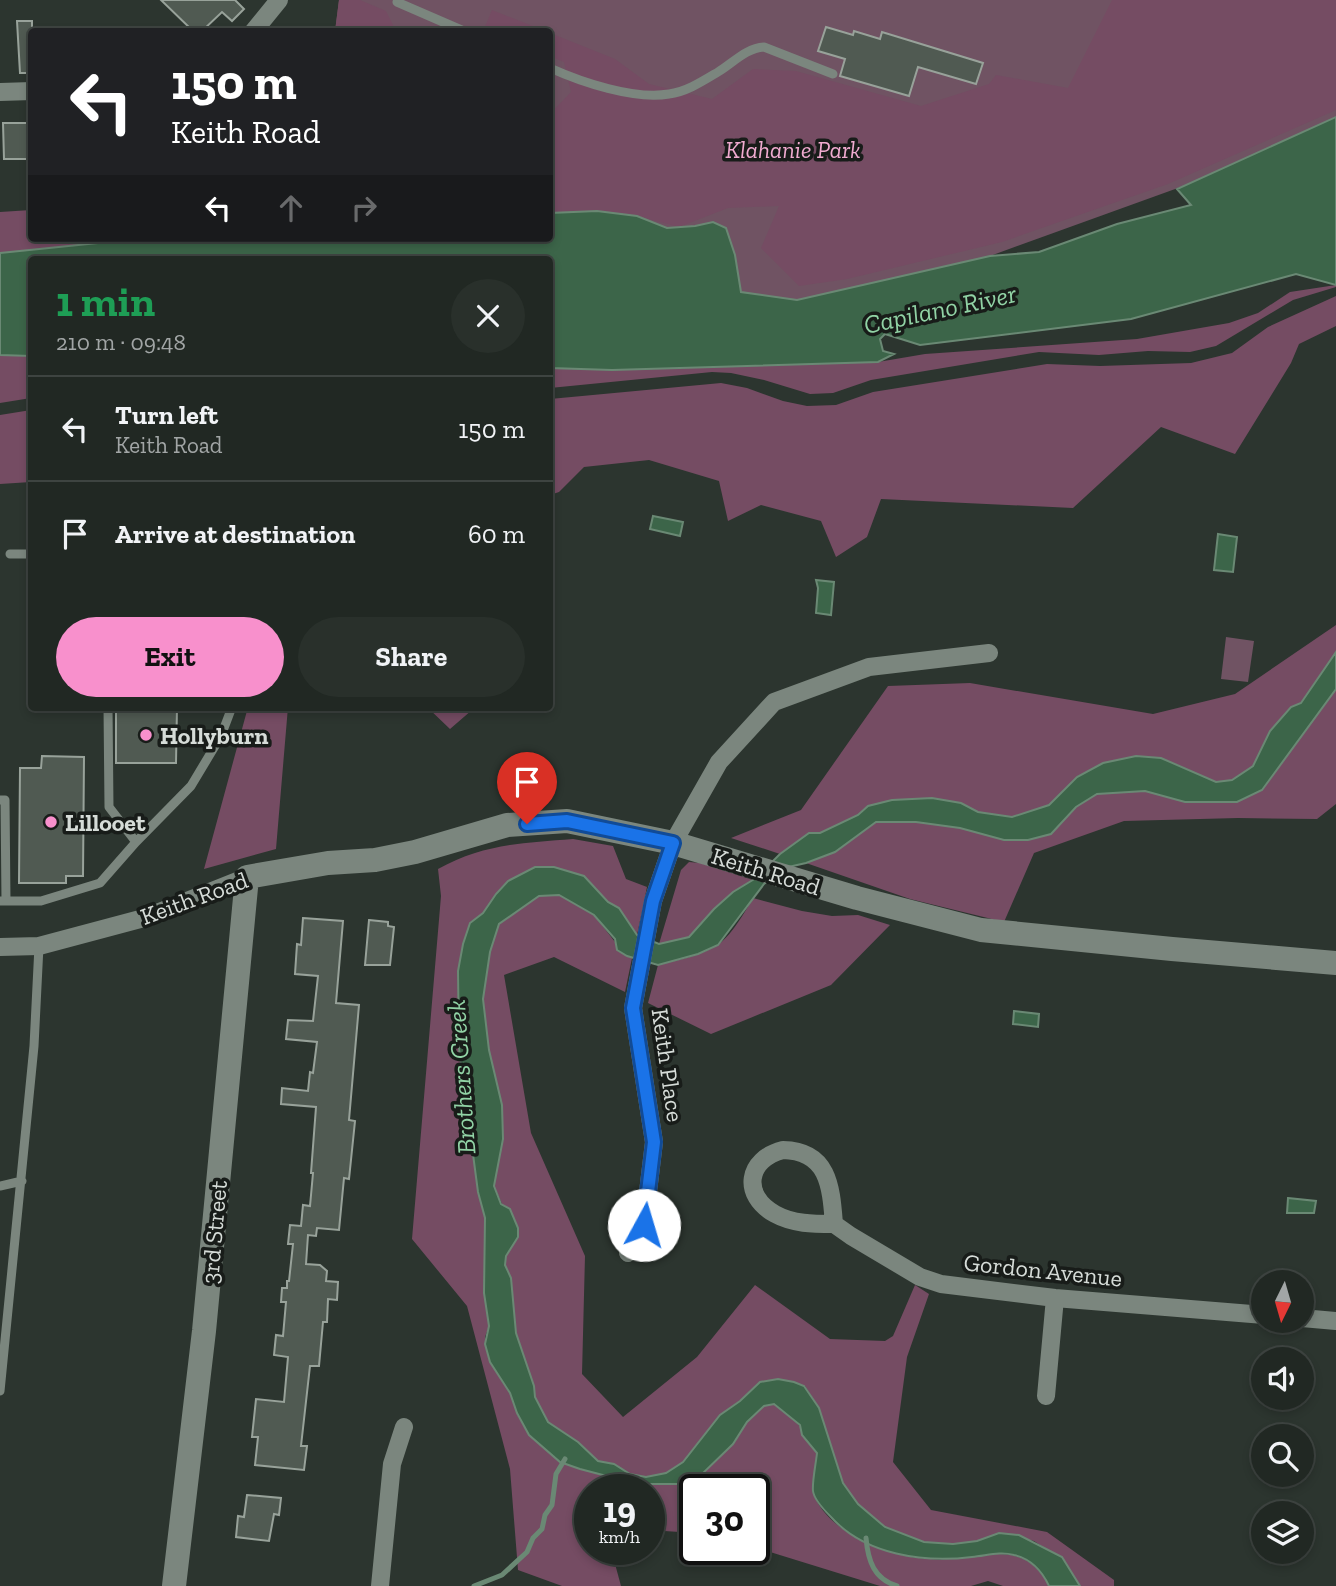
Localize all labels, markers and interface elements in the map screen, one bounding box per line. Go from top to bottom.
text: 150 m [171,53,297,112]
icon: left [56,56,147,147]
text: Keith Road [171,113,320,151]
park label: Klahanie Park [725,135,861,164]
icon: left [199,189,237,227]
icon: ahead [272,189,310,227]
icon: right [345,189,383,227]
text: 1 min [56,276,155,327]
water label: Capilano River [861,277,1019,341]
button: close [451,279,525,353]
text: 210 m · 09:48 [56,328,186,356]
text: Turn left [115,399,218,431]
icon: left [56,410,94,448]
text: 150 m [458,413,525,445]
text: Keith Road [115,431,222,459]
icon: arrive [56,515,94,553]
text: Arrive at destination [115,518,355,550]
text: 60 m [468,518,525,550]
button: Exit [56,617,284,697]
button: Share [298,617,525,697]
place label: Hollyburn [160,721,269,750]
marker: Hollyburn [138,727,154,743]
pin [497,752,557,824]
icon: arrive [508,763,546,801]
place label: Lillooet [65,808,146,837]
marker: Lillooet [43,814,59,830]
street label: Keith Road [708,841,824,901]
street label: Keith Road [136,865,252,931]
water label: Brothers Creek [440,999,482,1155]
street label: Keith Place [646,1006,690,1124]
street label: 3rd Street [195,1179,233,1285]
position arrow [607,1188,681,1262]
street label: Gordon Avenue [962,1247,1124,1293]
north arrow [1251,1270,1314,1334]
map controls [1251,1270,1314,1564]
button: sound [1251,1347,1314,1410]
button: search [1251,1424,1314,1487]
speed limit sign: 30 [679,1474,770,1565]
text: 19 [603,1489,636,1531]
button: layers [1251,1501,1314,1564]
text: km/h [599,1526,640,1548]

